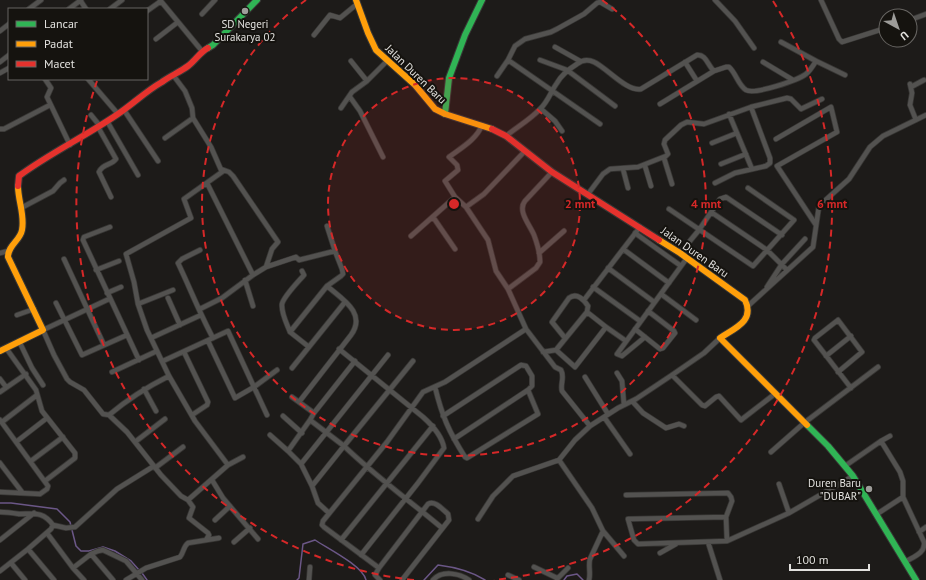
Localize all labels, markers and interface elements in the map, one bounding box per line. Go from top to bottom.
marker: SD Negeri Surakarya 02 [240,6,250,16]
legend [8,8,148,80]
north arrow [878,8,918,48]
text: Lancar [44,16,78,31]
place label: SD Negeri Surakarya 02 [215,17,275,44]
text: U [897,28,912,43]
text: Padat [44,36,73,51]
street label: Jalan Duren Baru [382,41,449,107]
text: Macet [44,56,75,71]
text: 2 mnt [565,196,596,211]
text: 4 mnt [691,196,722,211]
text: 6 mnt [817,196,848,211]
centre of rings [447,197,461,211]
street label: Jalan Duren Baru [658,223,732,280]
place label: Duren Baru "DUBAR" [808,476,861,503]
marker: Duren Baru "DUBAR" [864,484,874,494]
scale bar [790,546,869,572]
text: 100 m [796,552,829,567]

